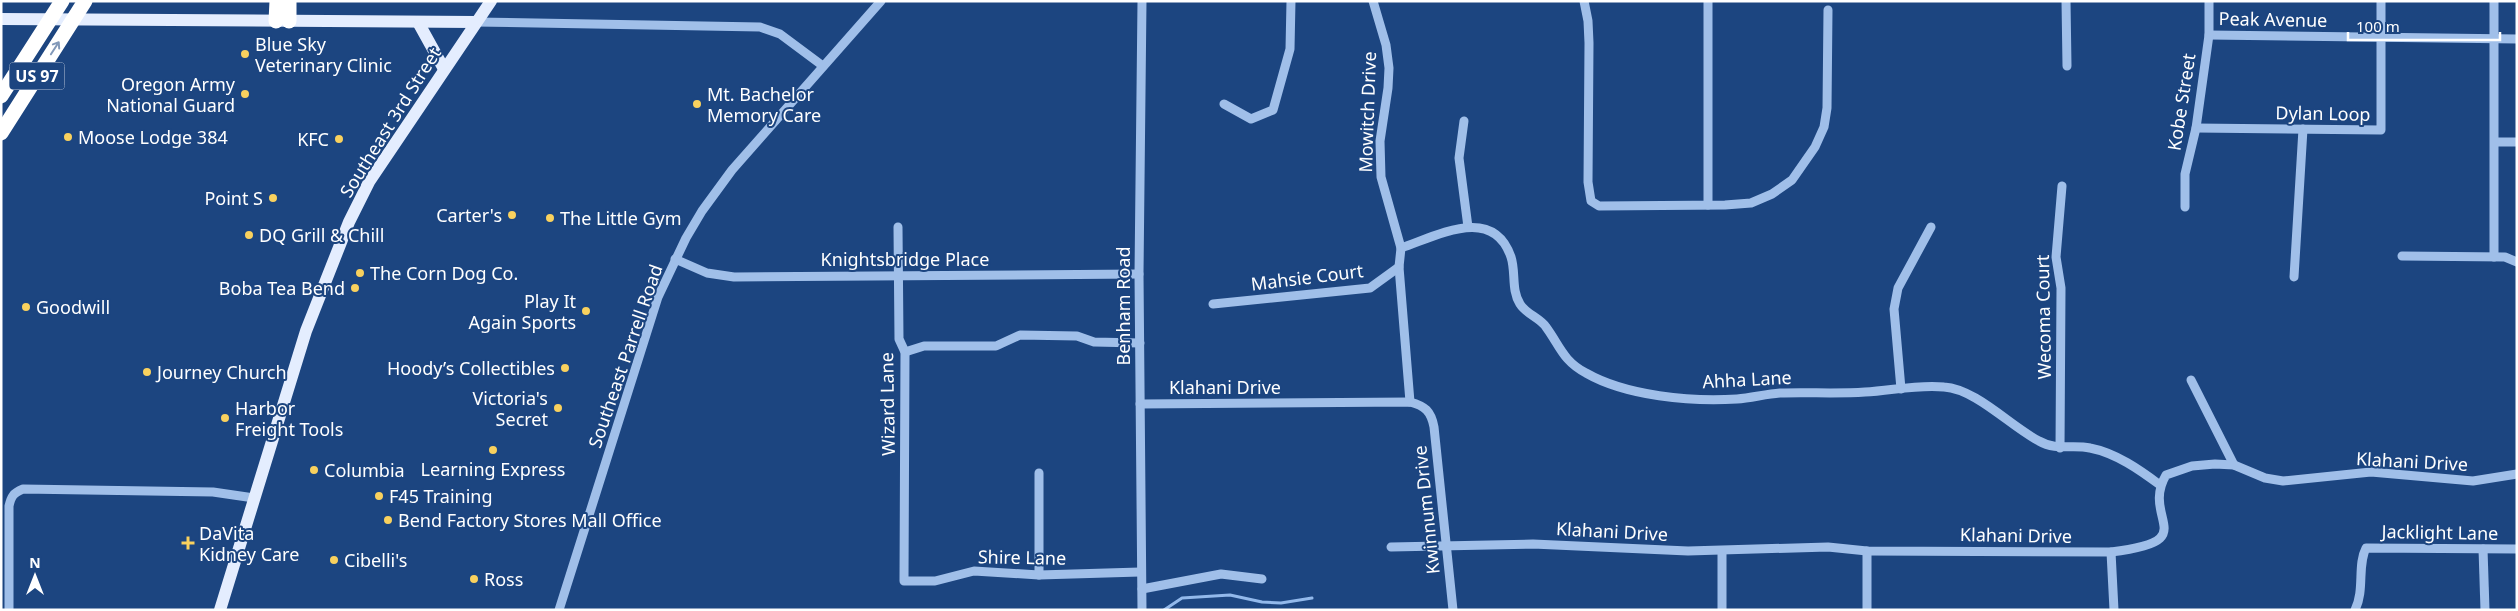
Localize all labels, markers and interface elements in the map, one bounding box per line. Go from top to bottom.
street label: Peak Avenue [2218,6,2328,32]
scale bar [2348,10,2500,42]
text: 100 m [2356,16,2400,36]
place label: Blue Sky Veterinary Clinic [255,32,392,77]
one-way arrow [50,41,61,55]
street label: Southeast 3rd Street [334,42,446,202]
marker: Blue Sky Veterinary Clinic [239,48,251,60]
street label: Mowitch Drive [1353,51,1381,173]
street label: Kobe Street [2161,51,2201,152]
road number: US 97 [10,62,64,90]
place label: Oregon Army National Guard [106,72,236,117]
place label: Mt. Bachelor Memory Care [707,82,821,127]
marker: Oregon Army National Guard [239,88,251,100]
marker: Mt. Bachelor Memory Care [691,98,703,110]
street label: Dylan Loop [2275,100,2371,126]
place label: Moose Lodge 384 [78,125,228,149]
place label: KFC [297,127,329,151]
marker: Moose Lodge 384 [62,131,74,143]
marker: KFC [333,133,345,145]
place label: Point S [204,186,263,210]
marker: Point S [267,192,279,204]
place label: Carter's [436,203,502,227]
place label: The Little Gym [560,206,682,230]
marker: Carter's [506,209,518,221]
marker: The Little Gym [544,212,556,224]
place label: DQ Grill & Chill [259,223,384,247]
marker: DQ Grill & Chill [243,229,255,241]
street label: Knightsbridge Place [821,247,989,271]
street label: Benham Road [1111,247,1135,365]
street label: Wecoma Court [2030,254,2056,380]
street label: Mahsie Court [1249,258,1365,296]
place label: The Corn Dog Co. [370,261,518,285]
street label: Southeast Parrell Road [582,261,668,451]
marker: The Corn Dog Co. [354,267,366,279]
place label: Boba Tea Bend [219,276,345,300]
marker: Boba Tea Bend [349,282,361,294]
place label: Play It Again Sports [468,289,577,334]
place label: Goodwill [36,295,110,319]
marker: Goodwill [20,301,32,313]
marker: Play It Again Sports [580,305,592,317]
street label: Wizard Lane [874,352,900,456]
place label: Hoody’s Collectibles [387,356,555,380]
place label: Journey Church [155,360,287,384]
marker: Hoody’s Collectibles [559,362,571,374]
street label: Ahha Lane [1702,365,1792,393]
marker: Journey Church [141,366,153,378]
street label: Klahani Drive [1169,375,1281,399]
place label: Victoria's Secret [472,386,548,431]
place label: Harbor Freight Tools [235,396,343,441]
marker: Victoria's Secret [552,402,564,414]
marker: Harbor Freight Tools [219,412,231,424]
marker: Learning Express [487,444,499,456]
street label: Kwinnum Drive [1407,444,1445,576]
street label: Klahani Drive [2355,446,2469,476]
place label: Learning Express [421,457,565,481]
place label: Columbia [324,458,405,482]
marker: Columbia [308,464,320,476]
place label: F45 Training [389,484,493,508]
marker: F45 Training [373,490,385,502]
place label: Bend Factory Stores Mall Office [398,508,662,532]
marker: Bend Factory Stores Mall Office [382,514,394,526]
street label: Klahani Drive [1555,516,1669,546]
street label: Jacklight Lane [2379,519,2499,545]
place label: DaVita Kidney Care [199,521,299,566]
street label: Klahani Drive [1960,522,2072,548]
marker: DaVita Kidney Care [181,536,195,550]
street label: Shire Lane [978,544,1066,570]
place label: Cibelli's [344,548,407,572]
north arrow [10,551,60,601]
text: N [29,553,41,572]
marker: Cibelli's [328,554,340,566]
place label: Ross [484,567,523,591]
marker: Ross [468,573,480,585]

